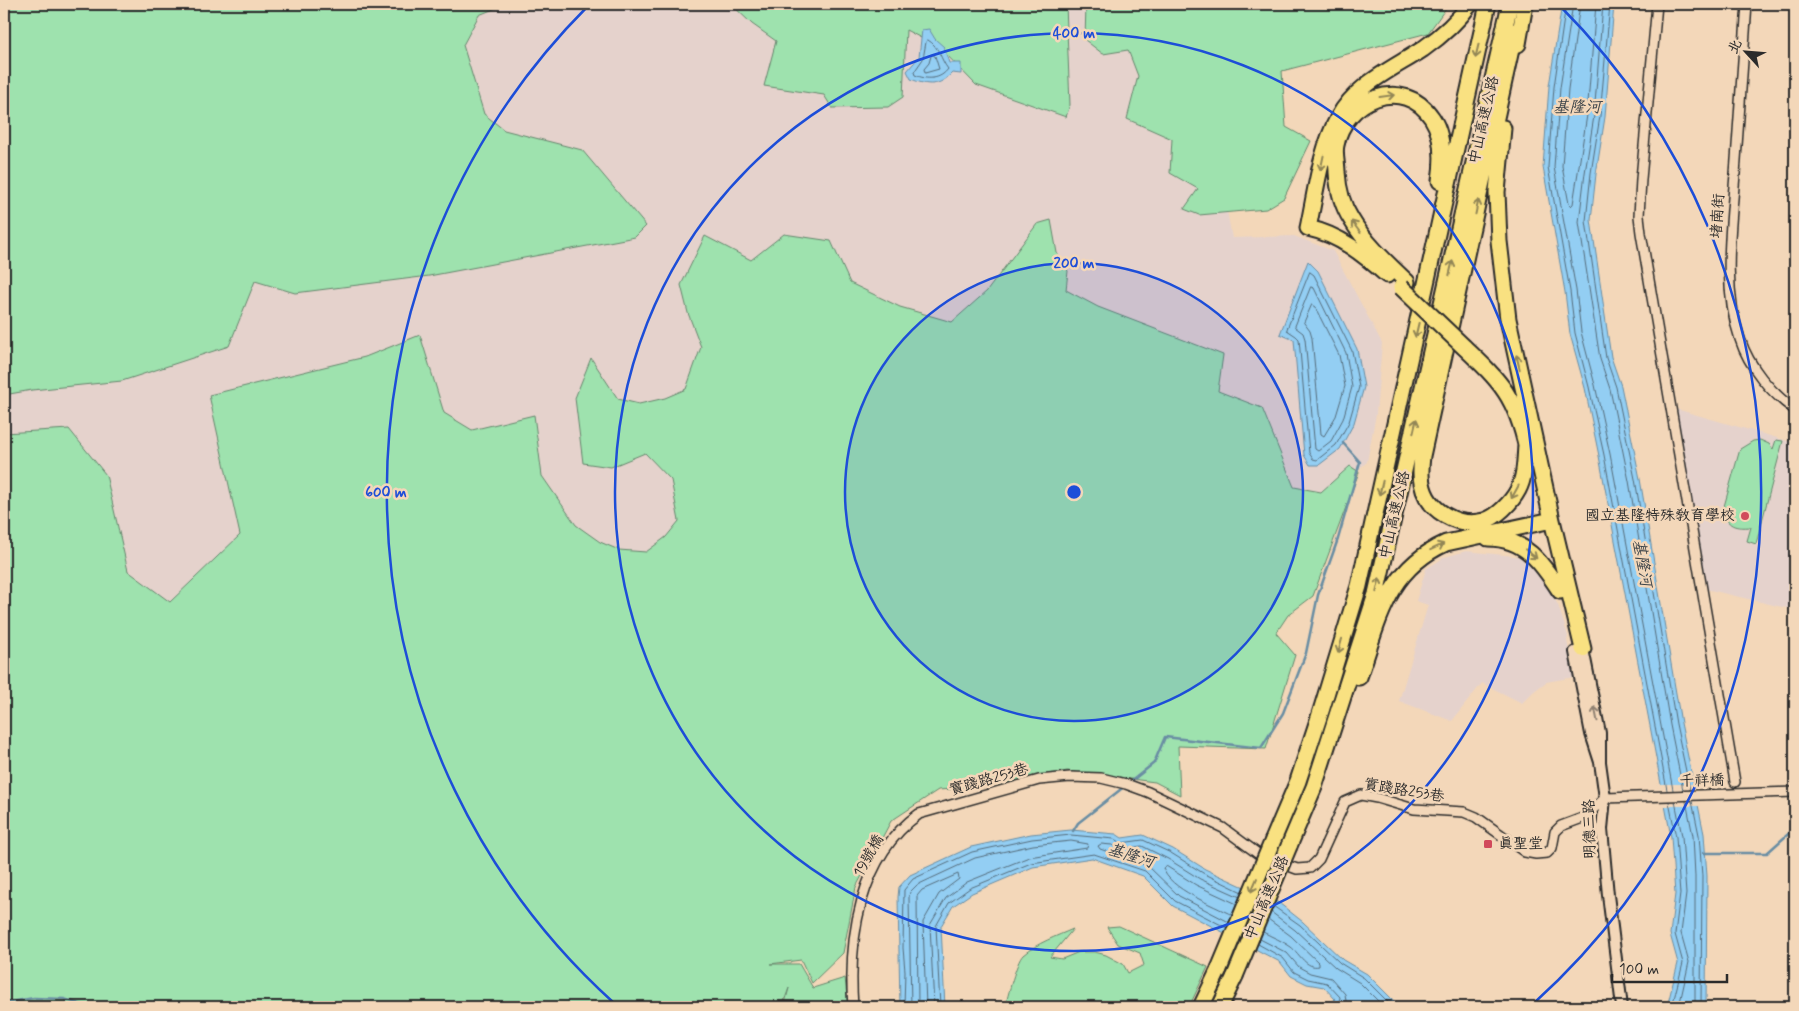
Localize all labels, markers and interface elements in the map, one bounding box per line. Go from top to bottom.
text: 400 m [1053,24,1095,44]
north arrow [1722,28,1772,78]
text: 北 [1724,37,1746,57]
one-way arrow [1472,43,1481,59]
street label: 中山高速公路 [1464,74,1504,166]
one-way arrow [1379,91,1395,101]
water label: 基隆河 [1553,97,1604,118]
one-way arrow [1317,154,1326,170]
street label: 堵南街 [1706,193,1730,239]
one-way arrow [1473,200,1482,216]
one-way arrow [1351,221,1362,234]
text: 200 m [1054,254,1095,274]
one-way arrow [1447,260,1456,276]
one-way arrow [1411,321,1421,337]
one-way arrow [1513,354,1522,370]
one-way arrow [1411,419,1420,435]
street label: 中山高速公路 [1375,469,1415,561]
one-way arrow [1376,480,1385,496]
text: 600 m [365,483,407,503]
centre of rings [1065,483,1083,501]
one-way arrow [1510,484,1520,498]
place label: 國立基隆特殊教育學校 [1585,506,1735,526]
marker: 國立基隆特殊教育學校 [1739,510,1751,522]
water label: 基隆河 [1627,538,1657,591]
one-way arrow [1429,541,1444,551]
one-way arrow [1524,549,1538,559]
one-way arrow [1374,577,1383,593]
one-way arrow [1335,637,1345,653]
one-way arrow [1590,706,1600,722]
street label: 實踐路253巷 [947,759,1031,801]
street label: 千祥橋 [1679,771,1725,791]
street label: 實踐路253巷 [1362,775,1446,807]
street label: 明德三路 [1579,799,1601,859]
street label: 19號橋 [849,831,889,881]
place label: 真聖堂 [1498,834,1543,854]
marker: 真聖堂 [1482,838,1494,850]
water label: 基隆河 [1105,839,1160,874]
street label: 中山高速公路 [1240,853,1294,943]
one-way arrow [1249,877,1259,892]
scale bar [1612,951,1726,983]
text: 100 m [1619,960,1659,980]

